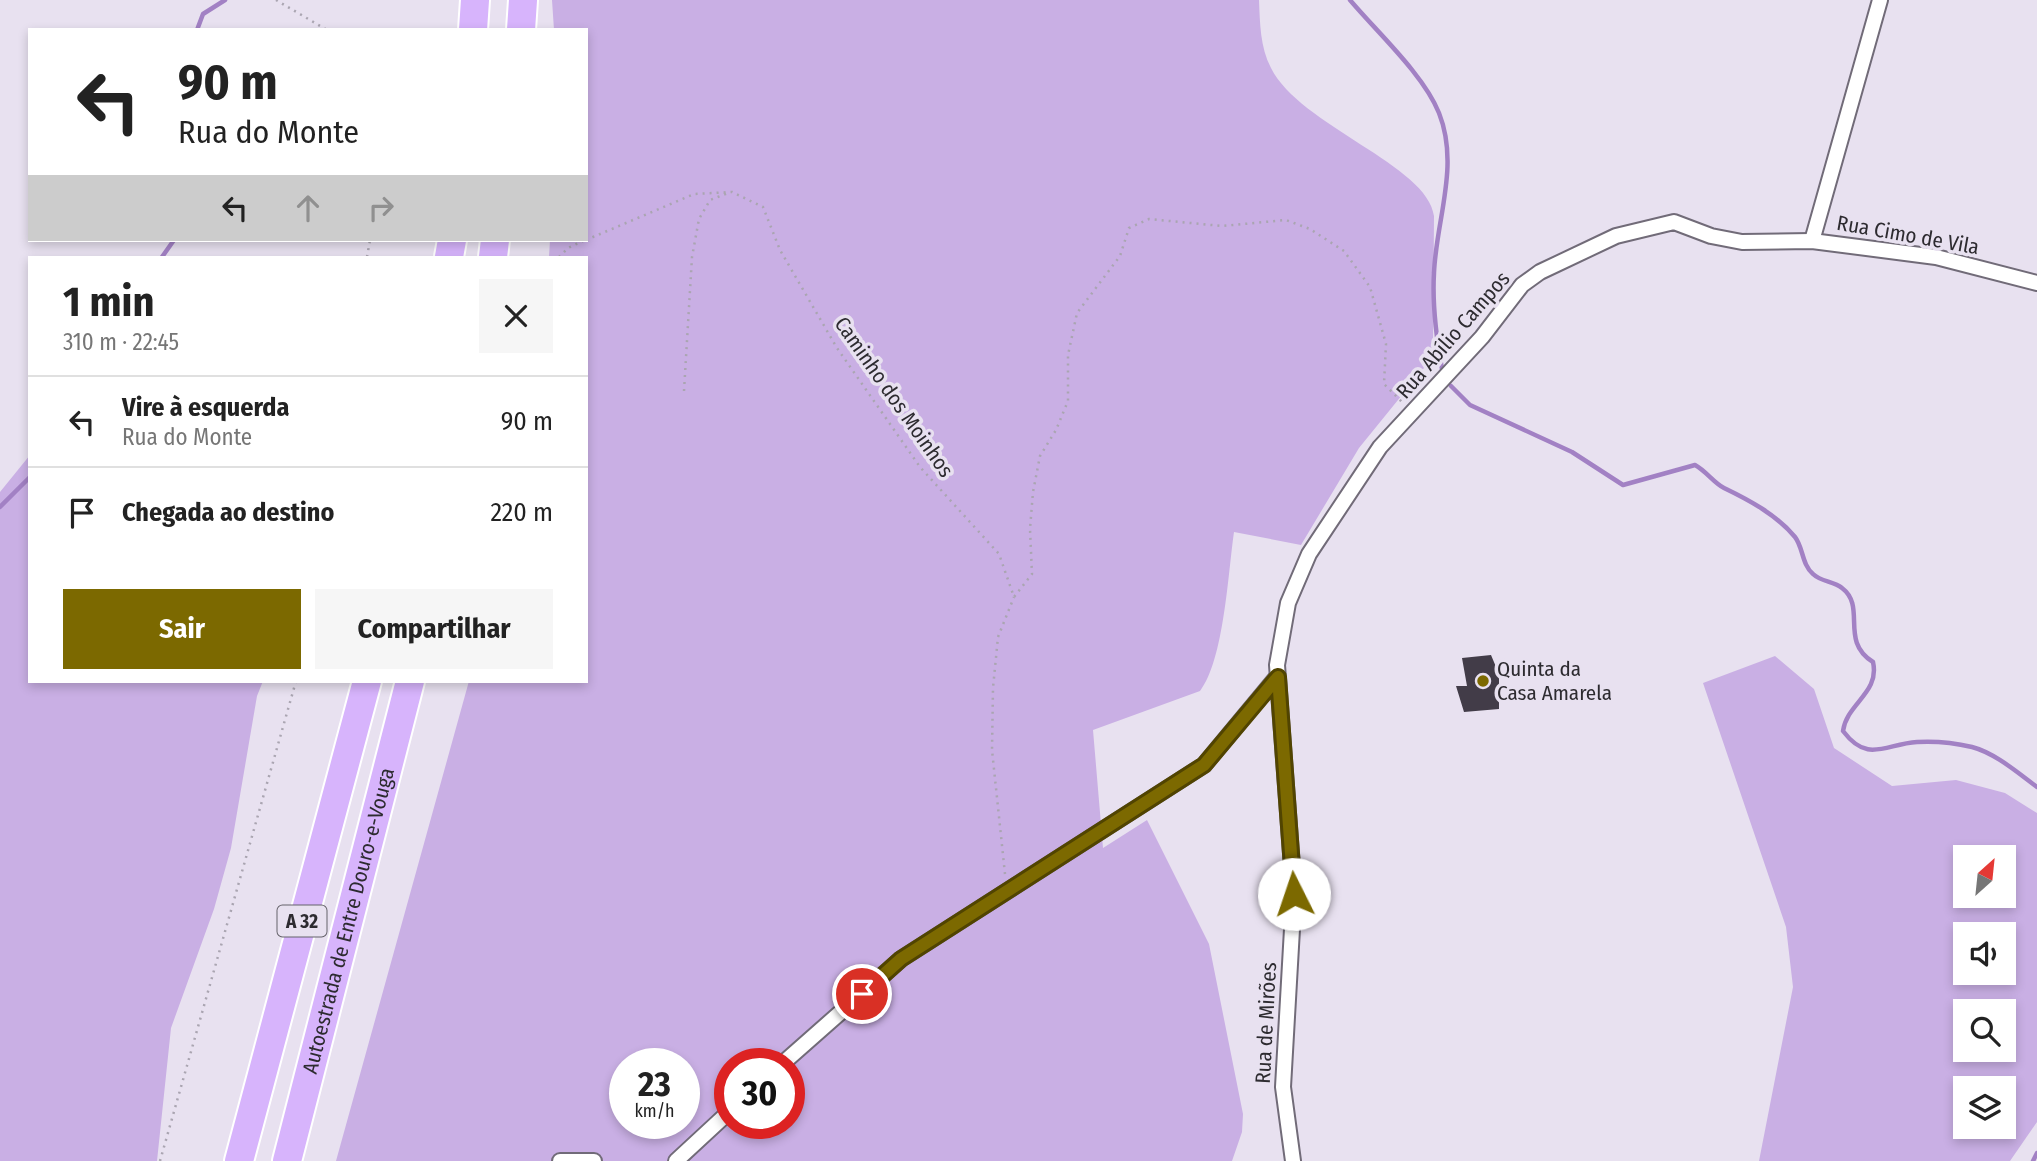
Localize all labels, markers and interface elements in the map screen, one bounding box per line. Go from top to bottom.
text: 90 m [178,53,278,112]
icon: left [63,56,154,147]
text: Rua do Monte [178,113,359,151]
icon: left [216,189,254,227]
icon: ahead [289,189,327,227]
icon: right [362,189,400,227]
street label: Rua Cimo de Vila [1835,210,1981,260]
street label: Rua Abílio Campos [1391,266,1515,404]
text: 1 min [63,277,154,327]
button: close [479,279,553,353]
street label: Caminho dos Moinhos [829,312,959,482]
text: 310 m · 22:45 [63,328,179,356]
text: Vire à esquerda [122,392,289,423]
icon: left [63,403,101,441]
text: 90 m [501,406,553,437]
text: Rua do Monte [122,423,252,451]
icon: arrive [63,494,101,532]
text: Chegada ao destino [122,497,334,528]
text: 220 m [490,497,553,528]
button: Sair [63,589,301,669]
button: Compartilhar [315,589,553,669]
place label: Quinta da Casa Amarela [1497,656,1612,706]
marker: Quinta da Casa Amarela [1475,673,1491,689]
street label: Autoestrada de Entre Douro-e-Vouga [297,765,400,1077]
north arrow [1953,845,2016,908]
map controls [1953,845,2016,1139]
position arrow [1257,857,1331,931]
road number: A 32 [278,906,326,937]
button: sound [1953,922,2016,985]
street label: Rua de Mirões [1250,962,1282,1084]
pin [832,964,892,1024]
icon: arrive [843,975,881,1013]
button: search [1953,999,2016,1062]
speed limit sign: 30 [714,1048,805,1139]
text: 23 [638,1063,671,1105]
button: layers [1953,1076,2016,1139]
text: km/h [634,1100,675,1122]

